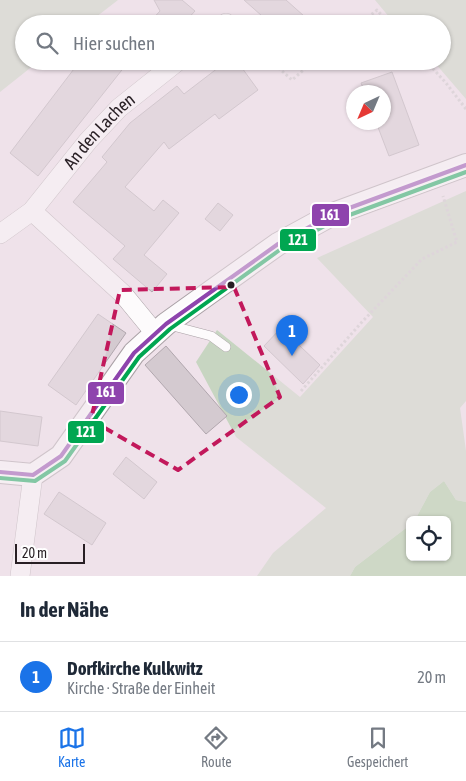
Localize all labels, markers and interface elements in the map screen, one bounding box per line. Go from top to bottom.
search box [15,15,451,70]
icon: search [33,29,61,57]
text: Hier suchen [73,32,155,54]
north arrow [346,85,391,130]
street label: An den Lachen [59,88,139,173]
line badge: 161 [311,203,350,227]
text: 161 [320,207,340,223]
line badge: 121 [279,228,317,252]
text: 121 [288,232,308,248]
unlabelled marker [226,280,236,290]
pin: 1 [276,315,308,356]
line badge: 161 [87,381,125,405]
your location [226,382,252,408]
text: 161 [96,384,116,400]
line badge: 121 [67,420,105,444]
text: 121 [76,424,96,440]
map controls [406,516,451,561]
button: locate [406,516,451,561]
scale bar [15,541,85,564]
text: 20 m [22,545,47,561]
text: In der Nähe [20,597,109,621]
text: Dorfkirche Kulkwitz [67,657,203,679]
text: 1 [32,668,40,686]
text: 20 m [417,668,446,686]
text: Kirche · Straße der Einheit [67,679,215,697]
tab: Karte [58,724,86,770]
tab: Route [201,724,232,770]
tab: Gespeichert [347,724,408,770]

